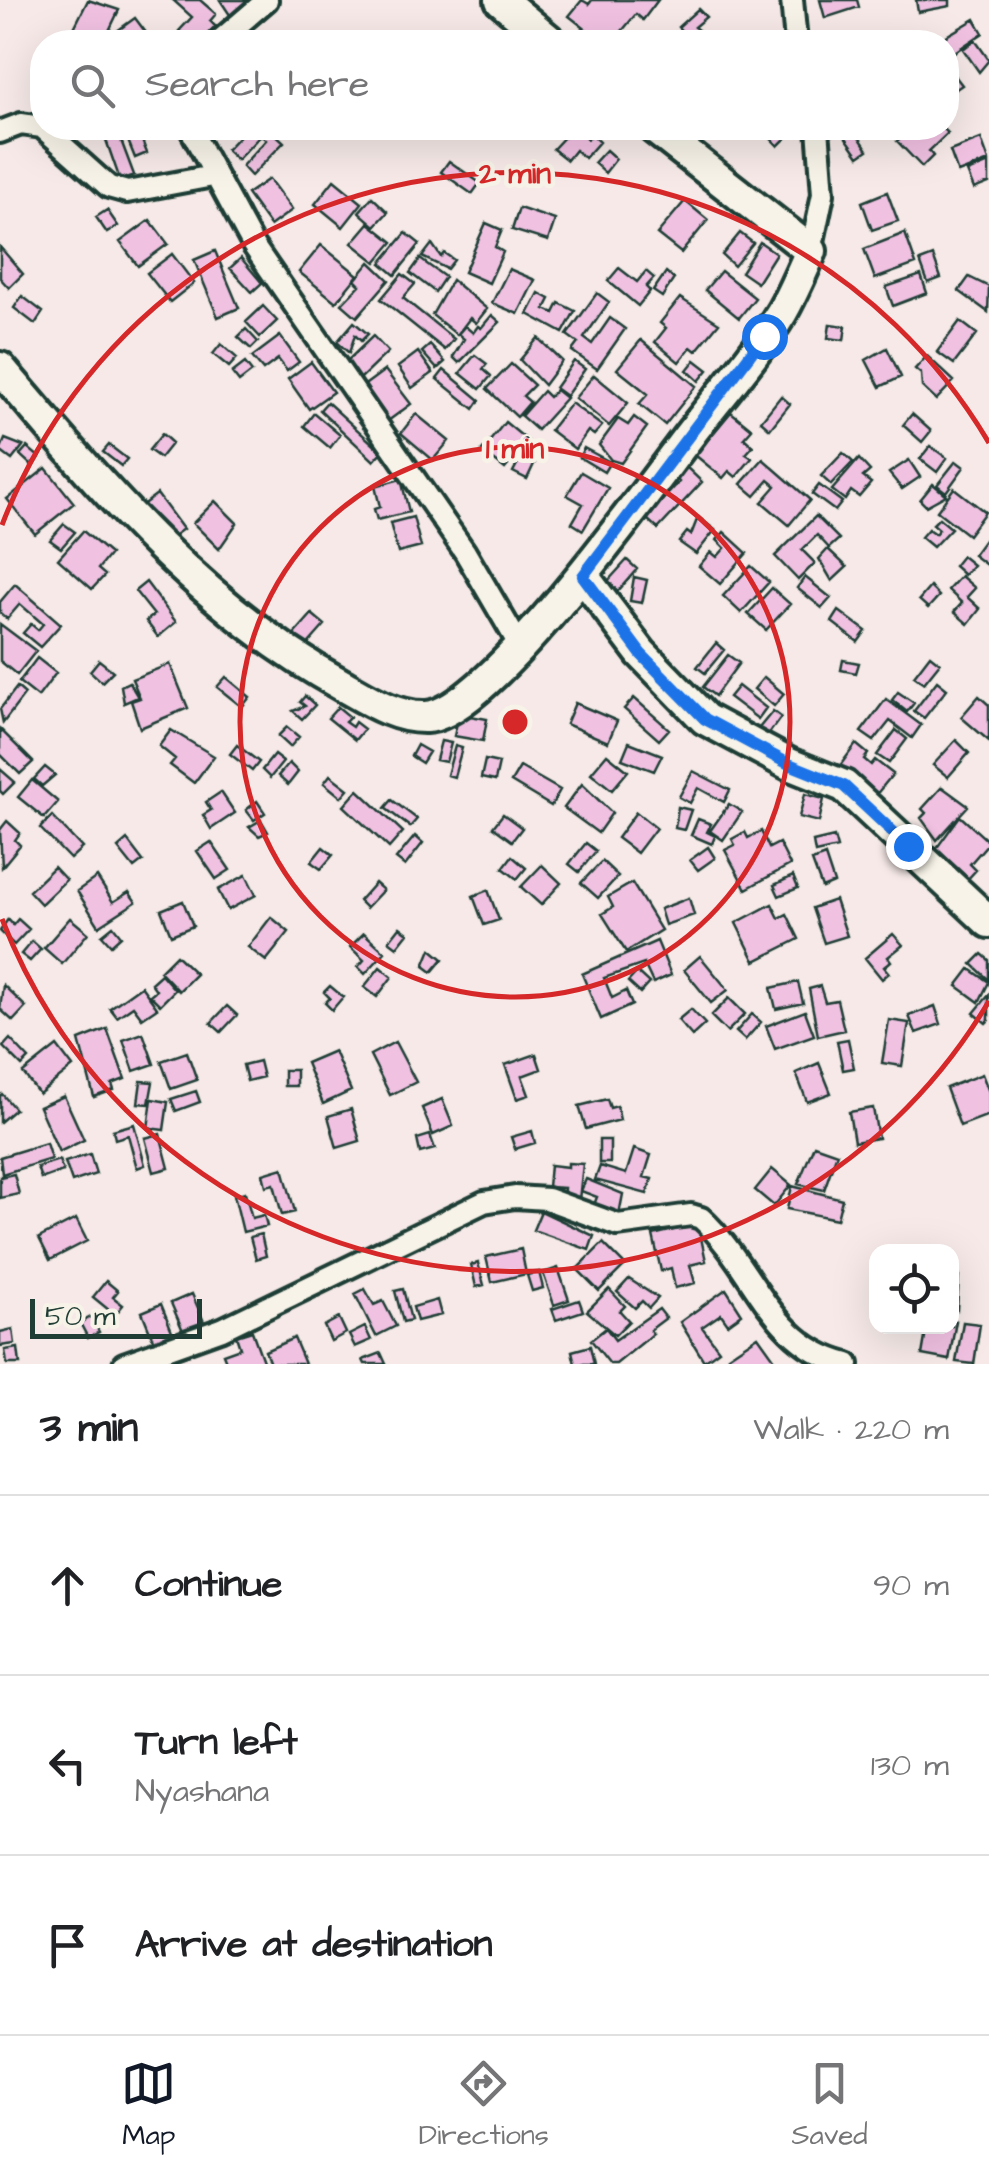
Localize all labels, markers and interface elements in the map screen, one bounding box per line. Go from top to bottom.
search box [30,30,959,140]
icon: search [65,58,120,113]
text: Search here [145,59,369,111]
text: 2 min [478,153,551,195]
route start [742,314,788,360]
text: 1 min [486,428,544,470]
centre of rings [497,704,533,740]
route end [886,824,932,870]
map controls [869,1244,959,1334]
button: locate [869,1244,959,1334]
scale bar [30,1294,202,1338]
text: 50 m [45,1297,116,1336]
text: 3 min [40,1400,138,1458]
text: Walk · 220 m [753,1407,949,1452]
icon: ahead [40,1558,95,1613]
text: Continue [135,1559,282,1611]
text: 90 m [873,1563,949,1608]
text: Turn left [135,1717,298,1769]
icon: left [40,1738,95,1793]
text: 130 m [871,1743,949,1788]
text: Nyashana [135,1769,269,1814]
icon: arrive [40,1918,95,1973]
text: Arrive at destination [135,1919,492,1971]
tab: Map [121,2056,176,2155]
tab: Directions [419,2056,549,2155]
tab: Saved [791,2056,868,2155]

